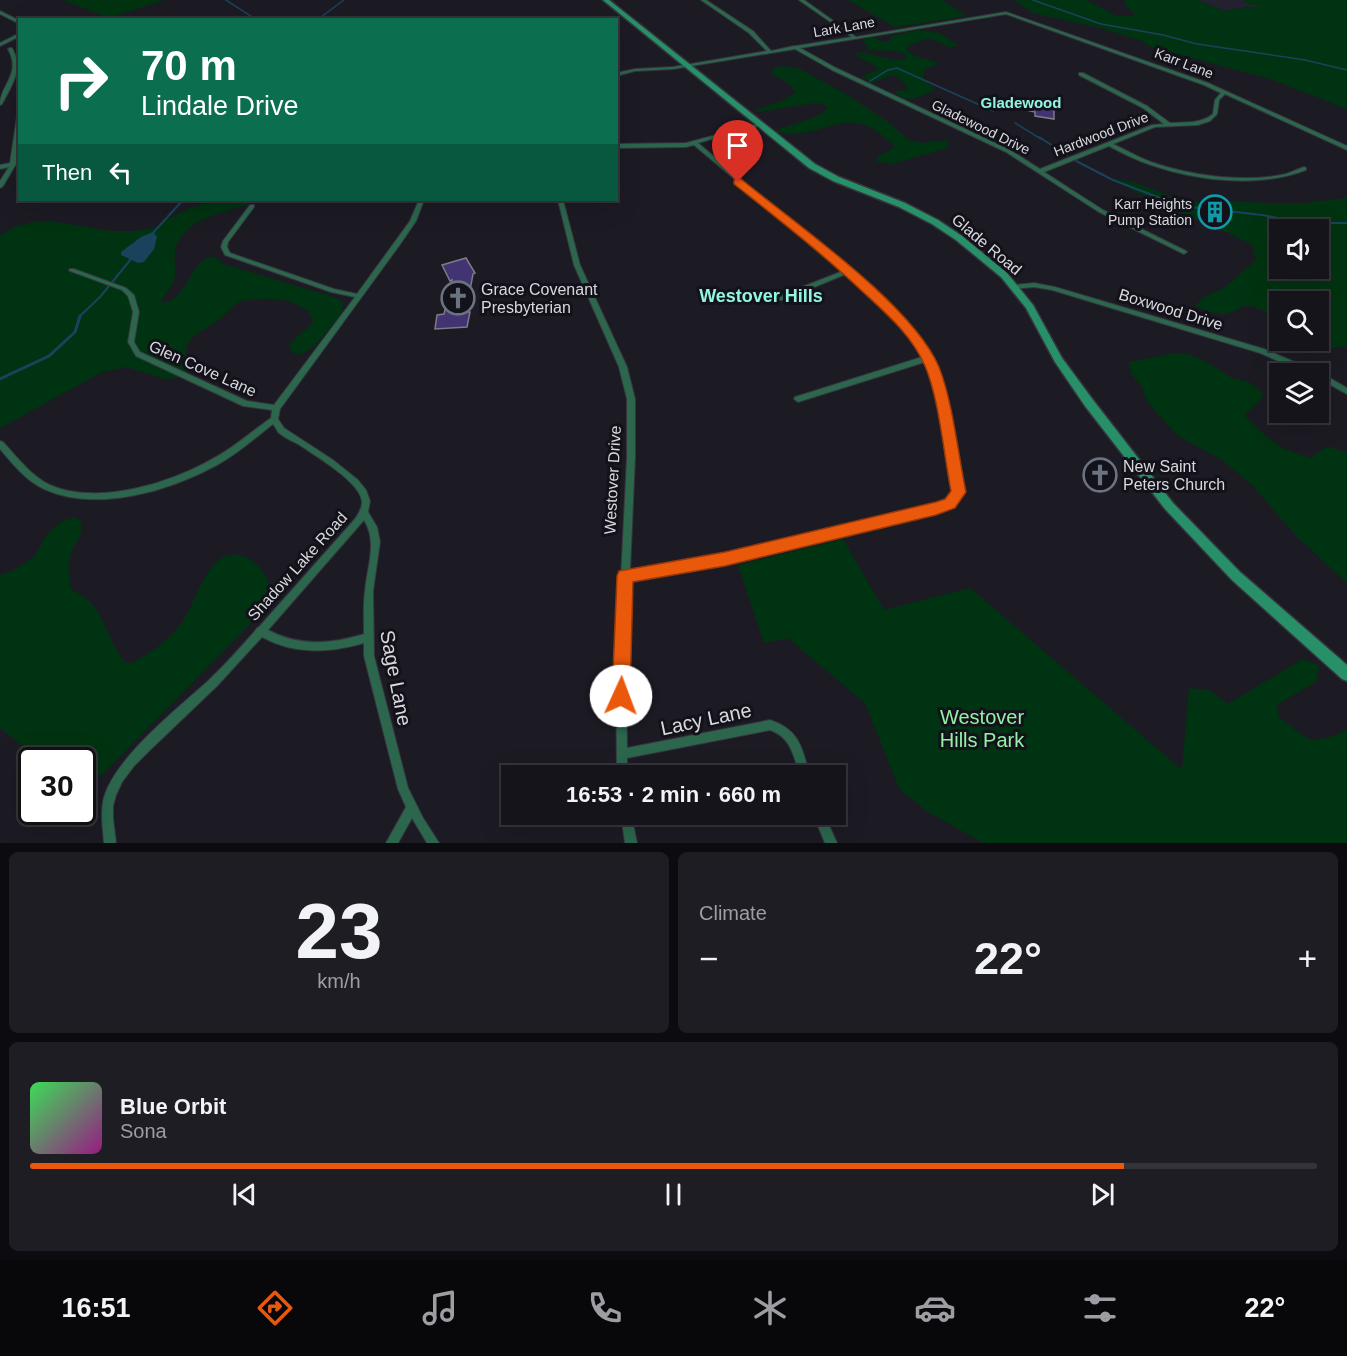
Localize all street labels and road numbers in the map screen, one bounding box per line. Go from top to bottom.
street label: Lark Lane [812,14,876,40]
street label: Karr Lane [1152,45,1216,82]
street label: Gladewood Drive [929,96,1033,158]
street label: Hardwood Drive [1051,108,1151,159]
street label: Glade Road [949,210,1025,278]
street label: Boxwood Drive [1117,286,1225,333]
street label: Glen Cove Lane [147,337,259,400]
street label: Westover Drive [601,425,624,535]
street label: Shadow Lake Road [244,509,350,624]
street label: Sage Lane [376,628,416,728]
street label: Lacy Lane [659,699,753,739]

